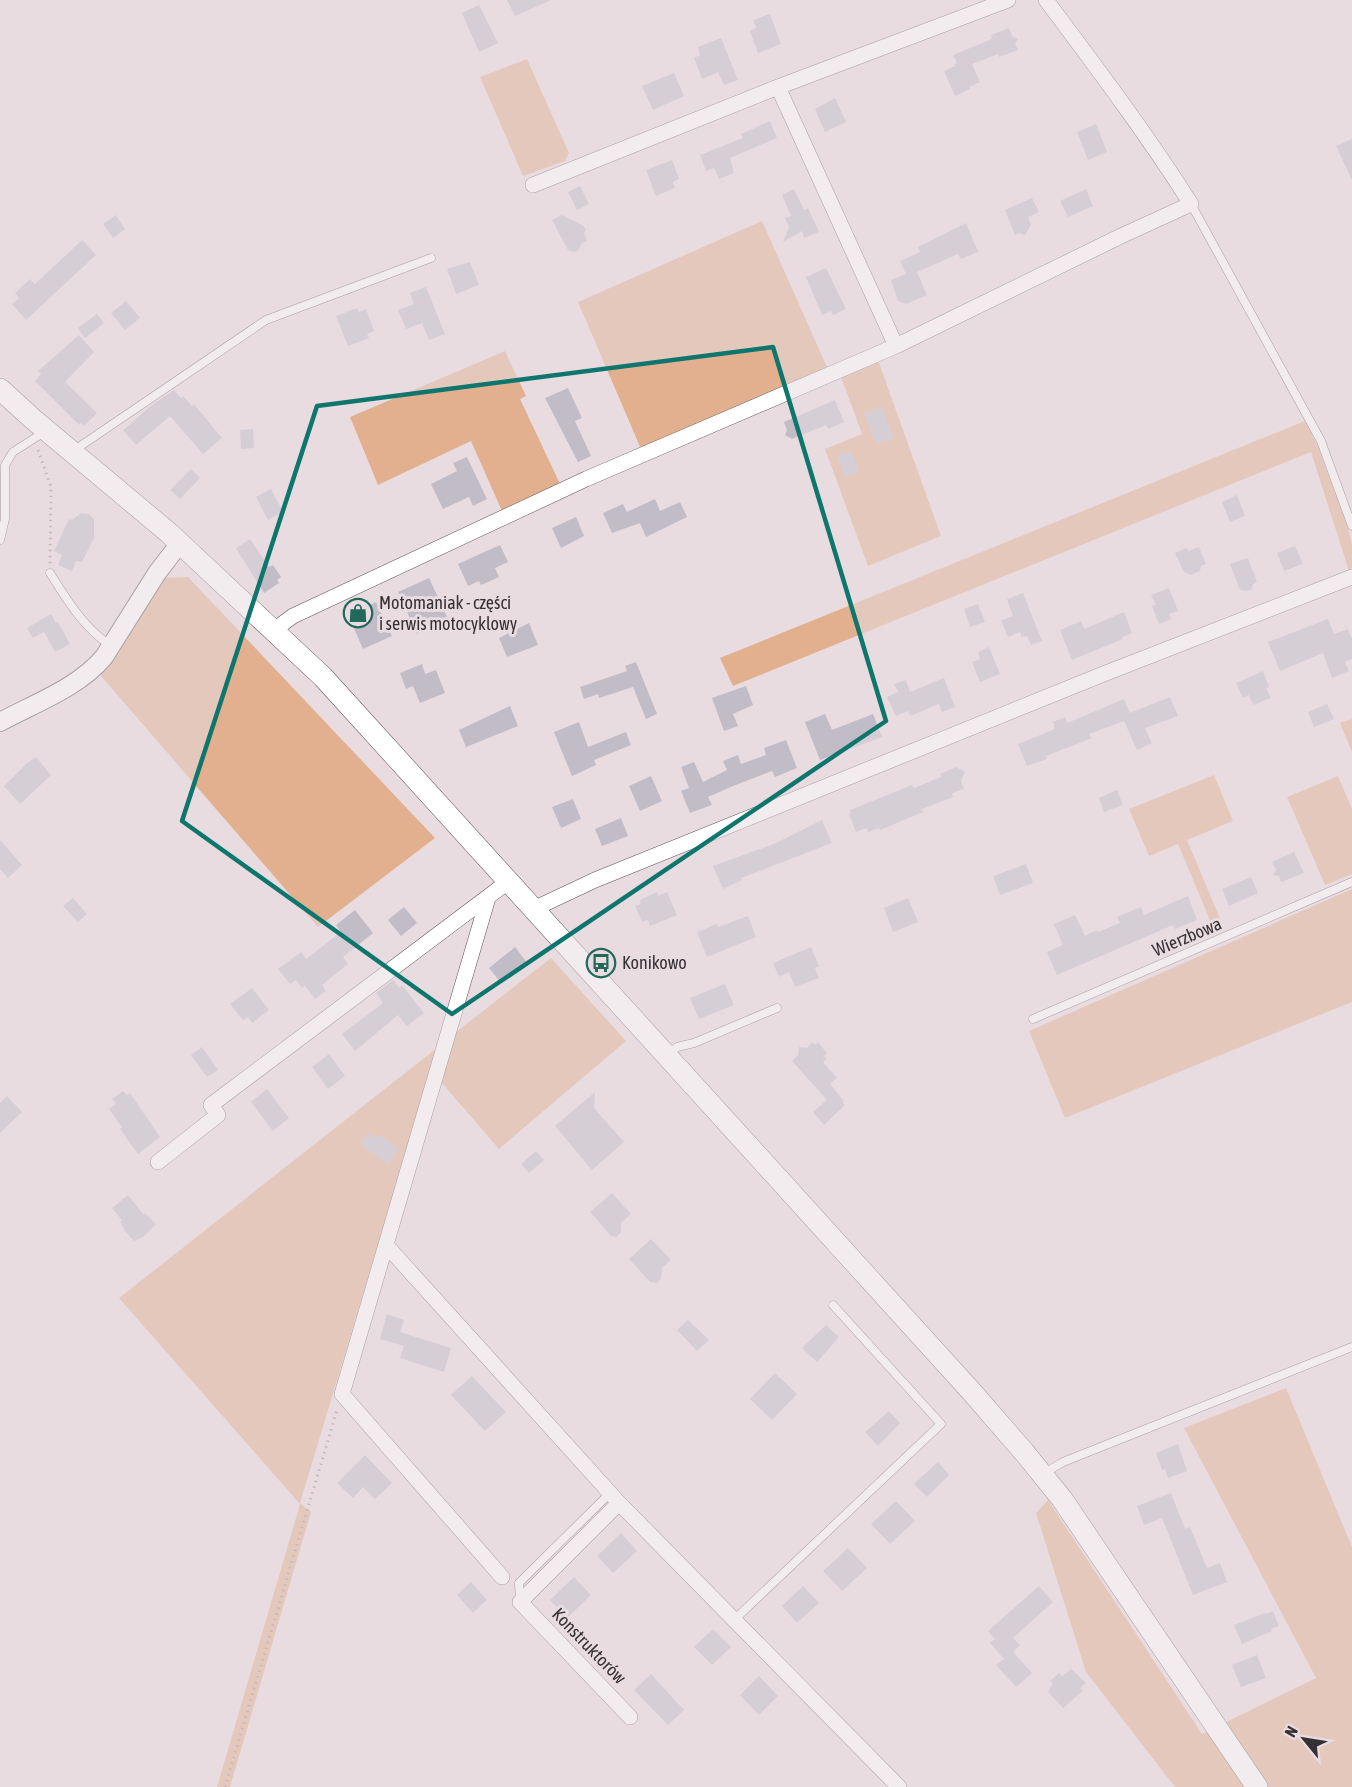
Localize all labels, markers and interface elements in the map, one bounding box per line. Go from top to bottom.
place label: Motomaniak - części i serwis motocyklowy [379,592,517,634]
shop icon: Motomaniak - części i serwis motocyklowy [342,597,374,629]
street label: Wierzbowa [1149,913,1224,960]
bus stop icon: Konikowo [585,947,617,979]
place label: Konikowo [622,952,687,973]
street label: Konstruktorów [548,1603,631,1688]
north arrow [1274,1709,1334,1769]
text: N [1281,1723,1301,1740]

